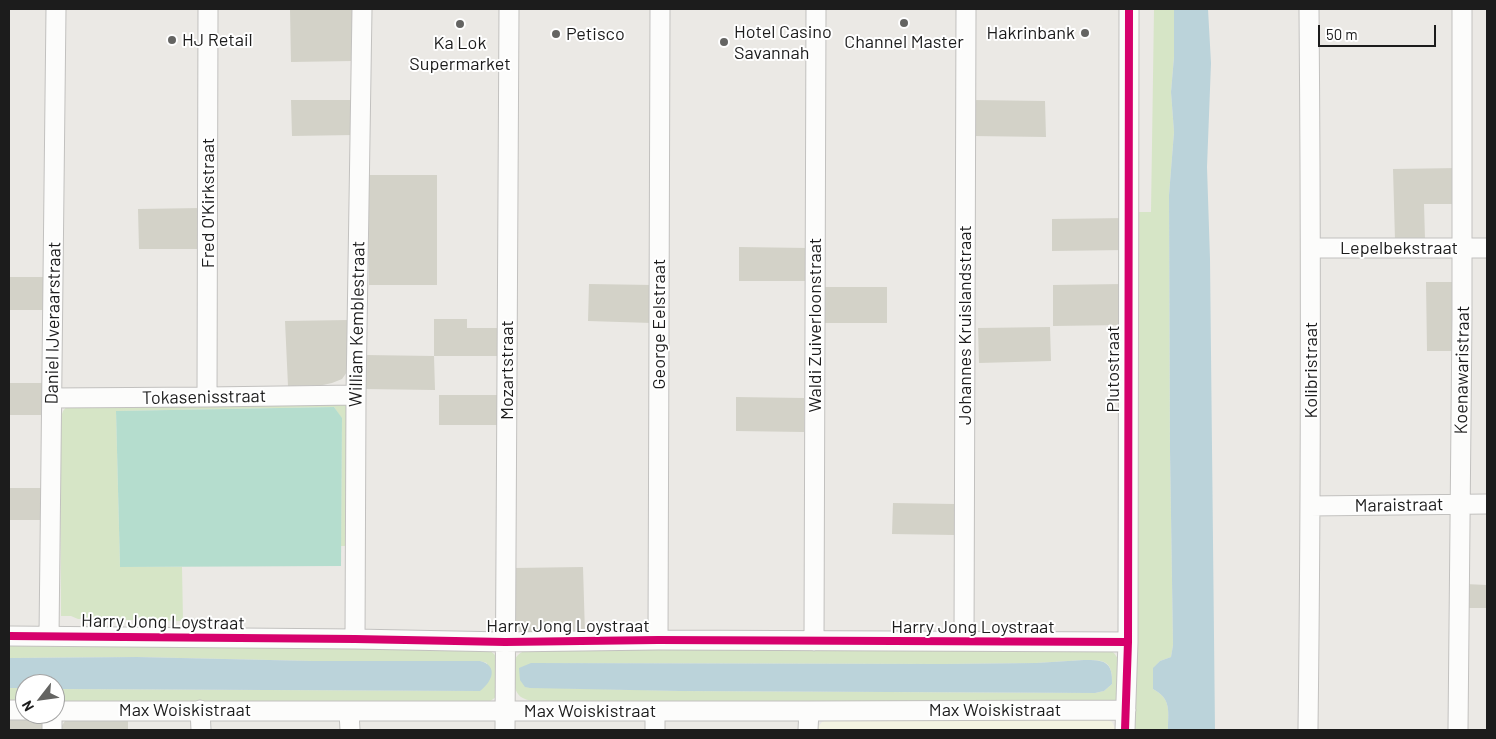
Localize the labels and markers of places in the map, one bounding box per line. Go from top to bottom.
marker: Channel Master [898,17,910,29]
marker: Ka Lok Supermarket [454,18,466,30]
place label: Hotel Casino Savannah [734,21,832,64]
place label: Hakrinbank [986,22,1075,44]
place label: Petisco [566,23,625,45]
marker: Hakrinbank [1079,27,1091,39]
marker: Petisco [550,28,562,40]
place label: HJ Retail [182,29,253,51]
place label: Channel Master [844,31,964,53]
place label: Ka Lok Supermarket [409,32,511,74]
marker: HJ Retail [166,34,178,46]
marker: Hotel Casino Savannah [718,36,730,48]

